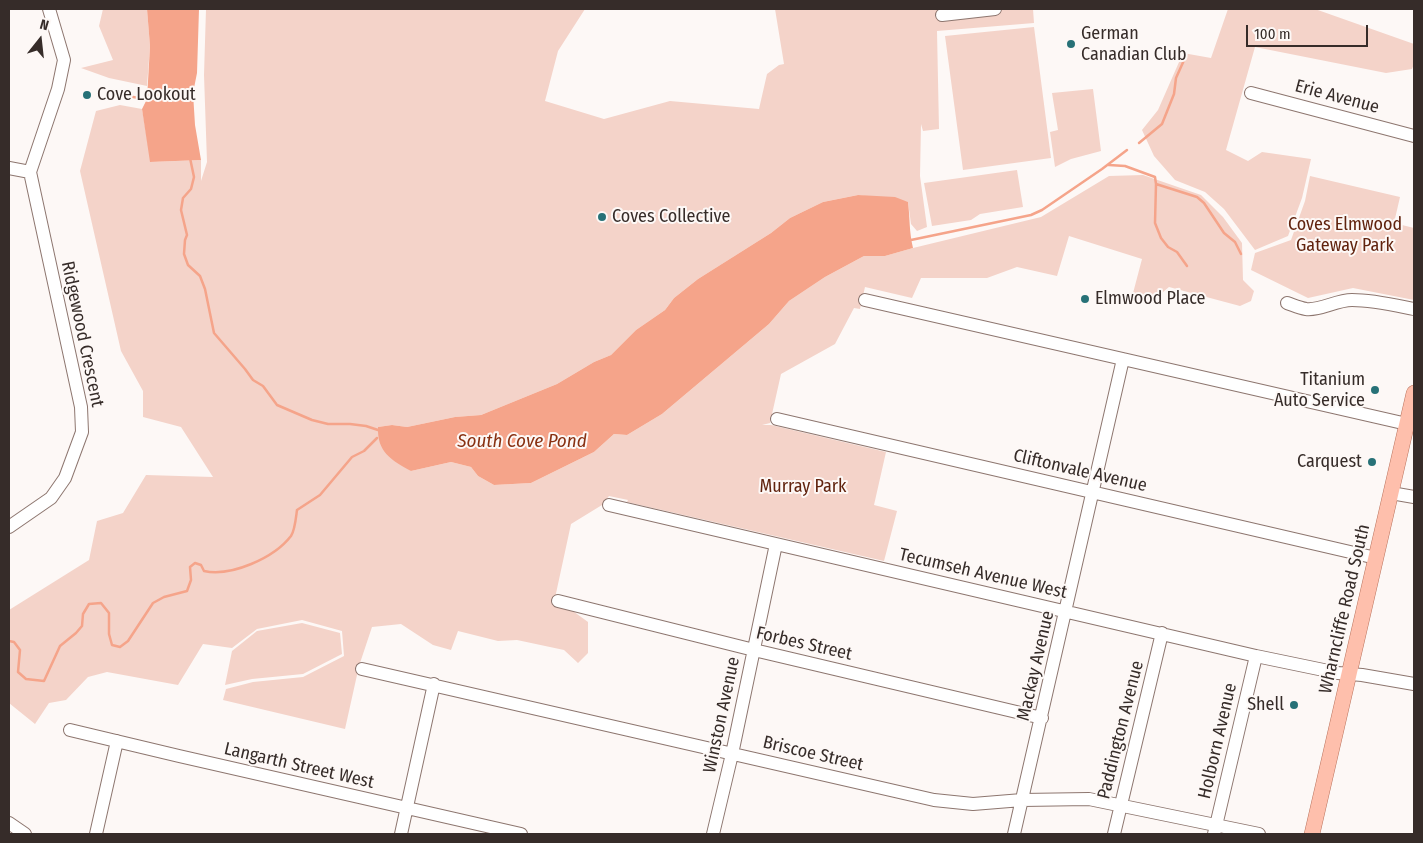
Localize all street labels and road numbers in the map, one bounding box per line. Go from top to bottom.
street label: Erie Avenue [1293,75,1381,119]
street label: Ridgewood Crescent [56,259,108,409]
street label: Cliftonvale Avenue [1011,445,1149,497]
street label: Wharncliffe Road South [1315,522,1375,696]
street label: Tecumseh Avenue West [897,544,1069,604]
street label: Mackay Avenue [1013,609,1059,723]
street label: Forbes Street [754,622,854,666]
street label: Winston Avenue [699,655,745,775]
street label: Paddington Avenue [1093,659,1149,801]
street label: Holborn Avenue [1194,681,1242,801]
street label: Briscoe Street [761,732,865,776]
street label: Langarth Street West [222,738,376,794]

